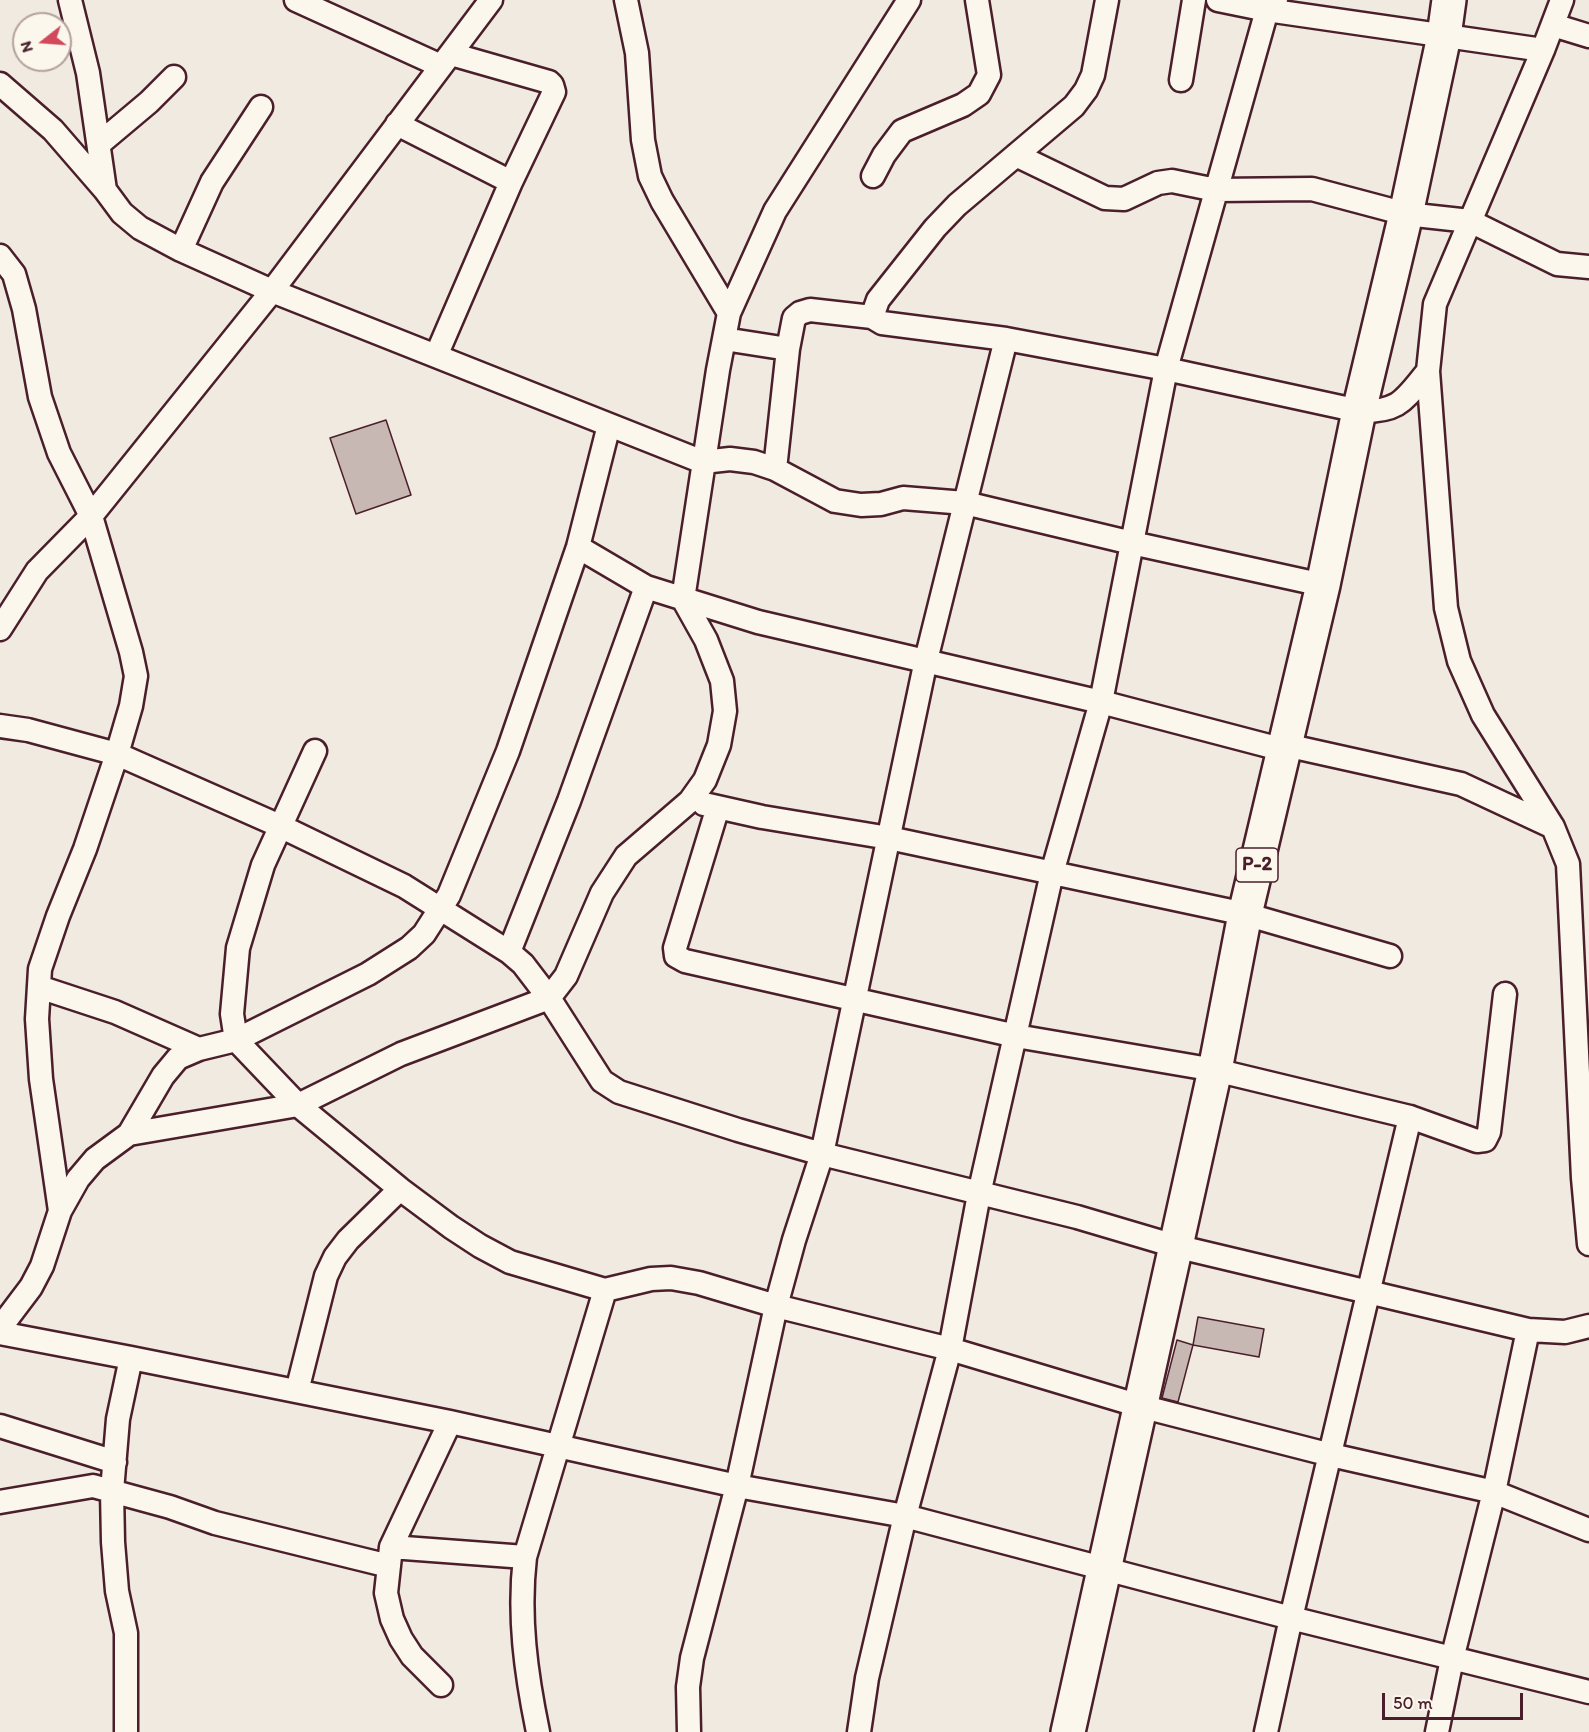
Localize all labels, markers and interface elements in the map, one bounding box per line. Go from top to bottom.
north arrow [12,12,72,72]
text: N [16,39,37,55]
road number: P-2 [1236,848,1278,882]
scale bar [1385,1681,1526,1719]
text: 50 m [1393,1692,1433,1714]

